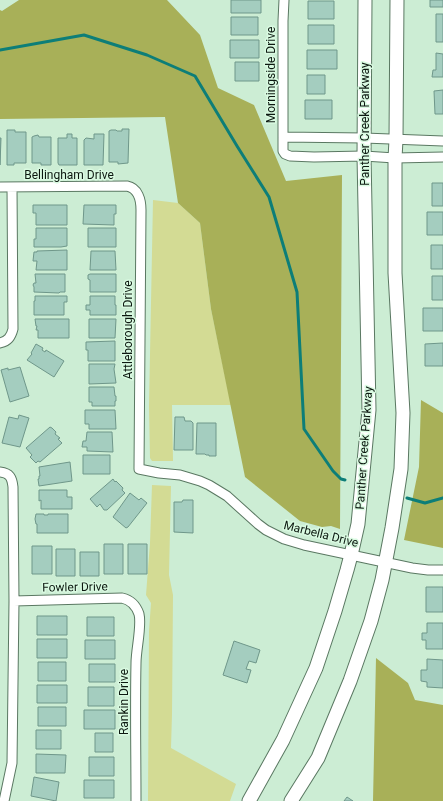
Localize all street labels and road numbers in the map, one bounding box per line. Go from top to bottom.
street label: Morningside Drive [264,27,278,123]
street label: Panther Creek Parkway [358,62,372,186]
street label: Bellingham Drive [24,168,114,182]
street label: Attleborough Drive [121,280,135,380]
street label: Panther Creek Parkway [353,386,375,510]
street label: Marbella Drive [282,518,360,550]
street label: Fowler Drive [42,579,108,595]
street label: Rankin Drive [117,669,131,735]

